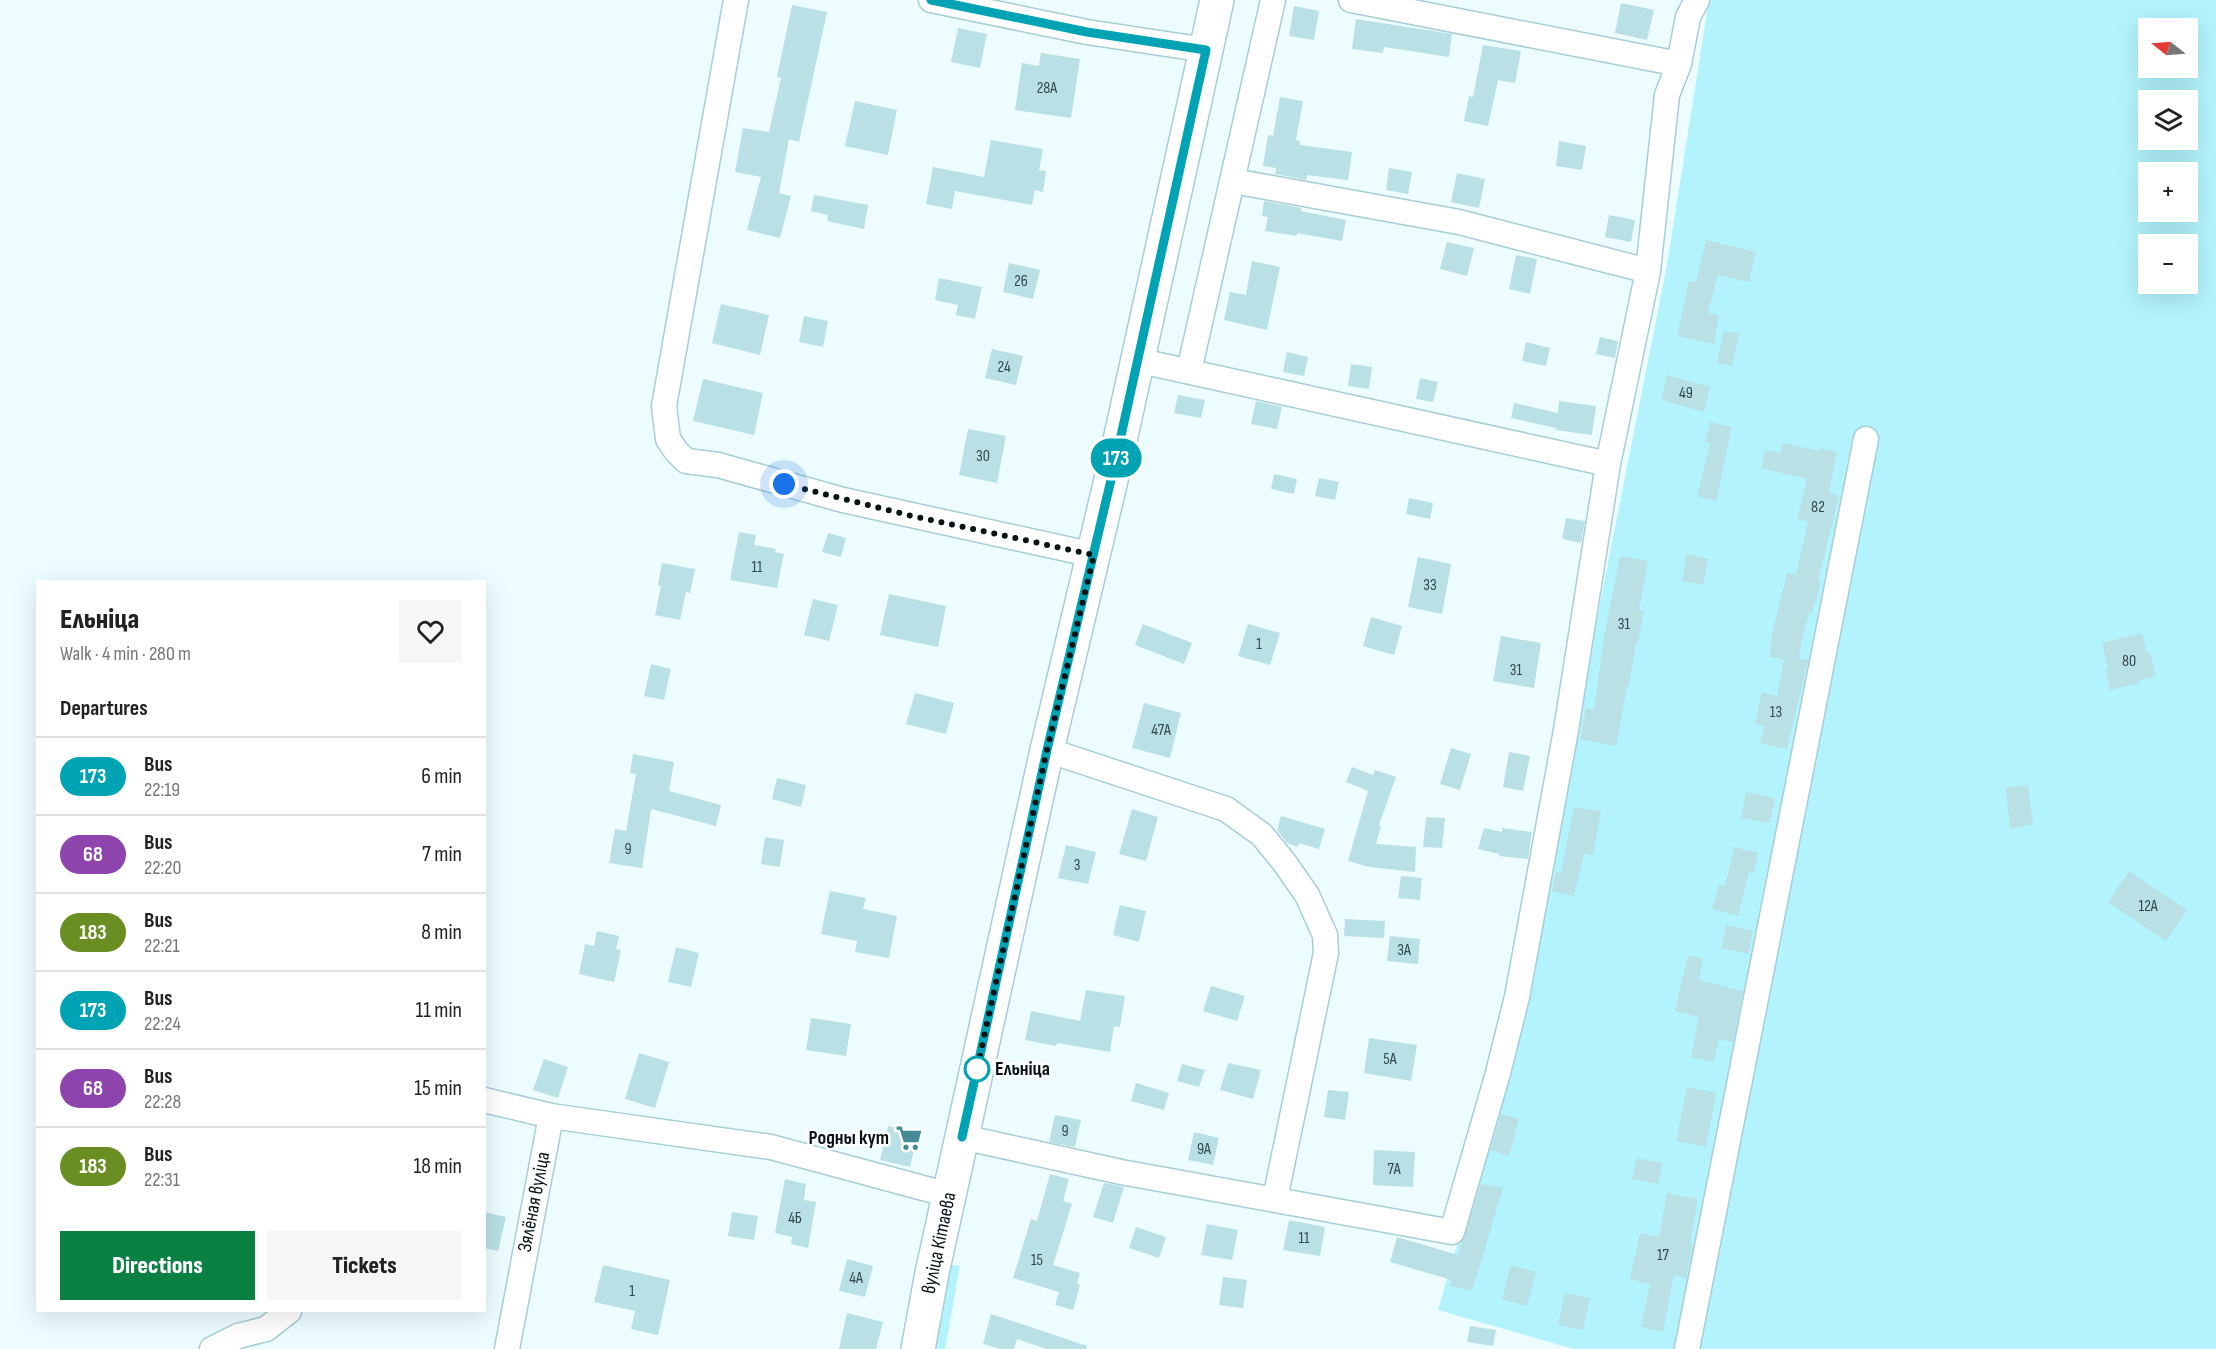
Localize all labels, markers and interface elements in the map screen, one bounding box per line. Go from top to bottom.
north arrow [2138,18,2198,78]
map controls [2138,18,2198,294]
house number: 28А [1037,79,1057,98]
button: layers [2138,90,2198,150]
button: + [2138,162,2198,222]
button: − [2138,234,2198,294]
house number: 26 [1014,272,1028,291]
house number: 24 [997,358,1011,377]
house number: 49 [1679,384,1693,403]
line badge: 173 [1082,438,1150,478]
text: 173 [1103,446,1129,471]
house number: 30 [976,447,990,466]
your location [769,469,799,499]
house number: 82 [1811,498,1825,517]
house number: 11 [751,558,763,577]
house number: 33 [1423,576,1437,595]
button: heart [399,600,462,663]
text: Ельніца [60,603,139,636]
house number: 31 [1618,615,1631,634]
house number: 1 [1256,635,1262,654]
text: Walk · 4 min · 280 m [60,642,191,666]
house number: 80 [2122,652,2136,671]
house number: 31 [1510,661,1523,680]
text: Departures [60,695,148,722]
house number: 13 [1770,703,1782,722]
house number: 47А [1151,721,1171,740]
text: Bus [144,751,173,778]
text: 6 min [421,763,462,790]
text: 173 [80,764,106,789]
text: 22:19 [144,778,180,802]
text: Bus [144,829,173,856]
house number: 9 [624,840,632,859]
text: 7 min [422,841,462,868]
text: 68 [83,842,103,867]
text: 22:20 [144,856,181,880]
house number: 3 [1074,856,1080,875]
house number: 12А [2138,897,2158,916]
text: Bus [144,907,173,934]
text: 8 min [421,919,462,946]
text: 183 [79,920,107,945]
text: 22:21 [144,934,180,958]
house number: 3А [1397,941,1411,960]
text: Bus [144,985,173,1012]
text: 11 min [415,997,462,1024]
text: 173 [80,998,106,1023]
text: 22:24 [144,1012,181,1036]
house number: 5А [1383,1050,1397,1069]
marker: Ельніца [964,1056,990,1082]
place label: Ельніца [995,1057,1050,1081]
text: Bus [144,1063,173,1090]
text: 15 min [414,1075,462,1102]
text: 68 [83,1076,103,1101]
text: 22:28 [144,1090,181,1114]
house number: 9 [1061,1122,1069,1141]
supermarket icon: Родны кут [894,1123,924,1153]
place label: Родны кут [808,1126,889,1150]
house number: 9А [1197,1140,1211,1159]
text: Bus [144,1141,173,1168]
street label: Зялёная вуліца [513,1150,555,1254]
text: 18 min [414,1153,462,1180]
text: 183 [79,1154,107,1179]
house number: 7А [1388,1160,1401,1179]
text: 22:31 [144,1168,180,1192]
street label: вуліца Кітаева [917,1190,961,1296]
house number: 4Б [788,1209,802,1228]
house number: 11 [1298,1229,1310,1248]
button: Directions [60,1231,255,1300]
button: Tickets [267,1231,462,1300]
house number: 17 [1657,1246,1670,1265]
house number: 15 [1031,1251,1043,1270]
house number: 4А [849,1269,863,1288]
house number: 1 [629,1282,635,1301]

